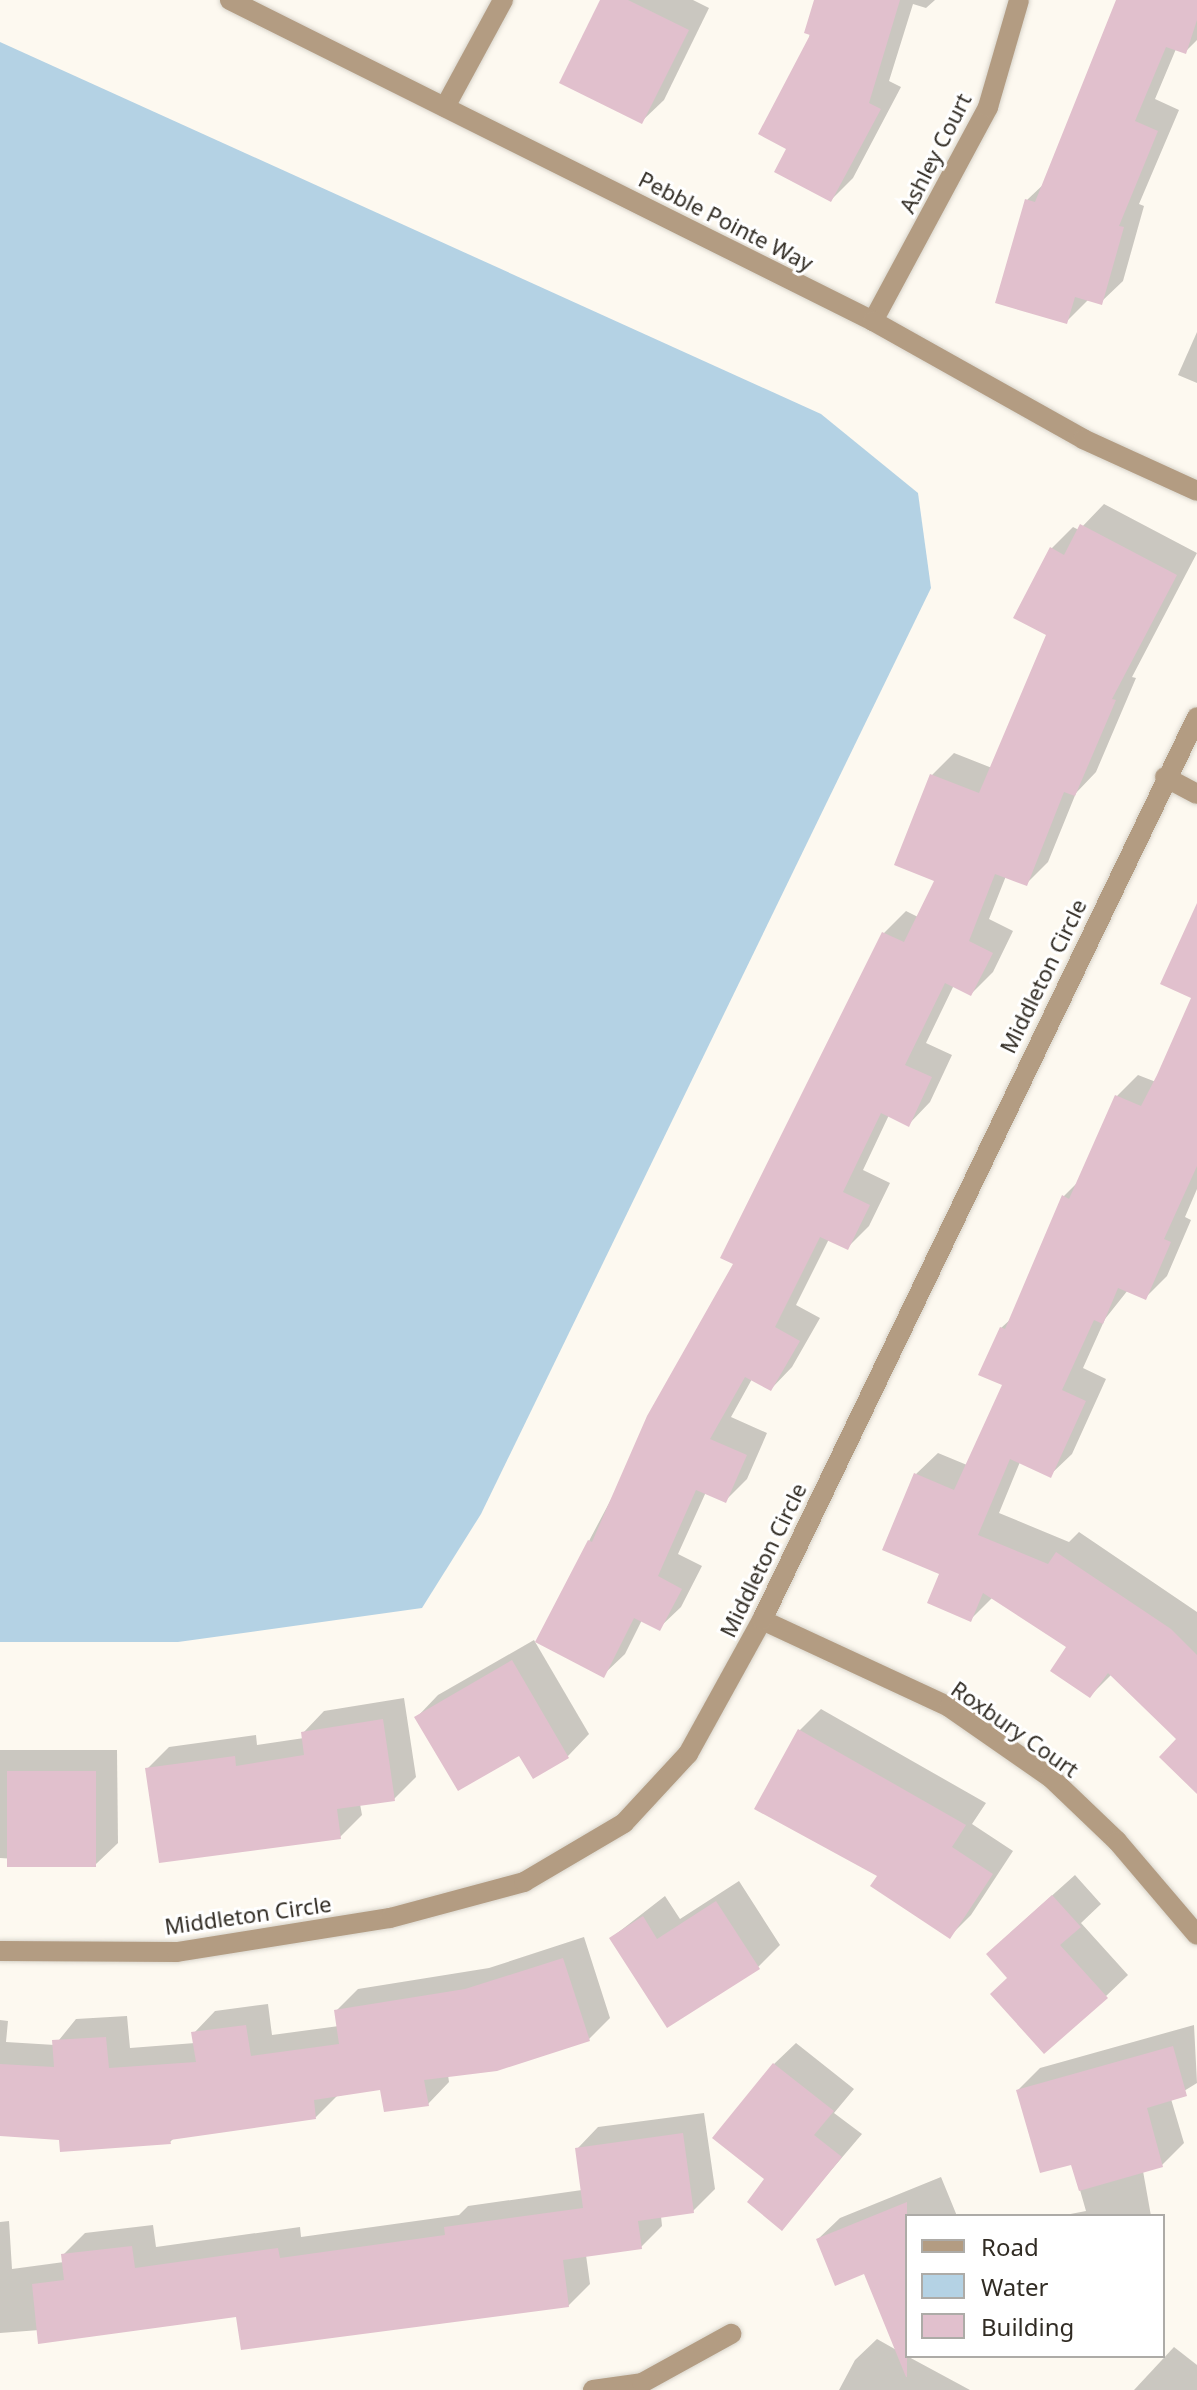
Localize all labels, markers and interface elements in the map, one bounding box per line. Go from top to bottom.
street label: Ashley Court [894,89,976,217]
street label: Pebble Pointe Way [634,166,818,276]
street label: Middleton Circle [994,895,1092,1057]
street label: Middleton Circle [714,1479,812,1641]
street label: Roxbury Court [946,1675,1084,1783]
street label: Middleton Circle [163,1890,333,1940]
legend [905,2214,1165,2358]
text: Road [981,2230,1039,2263]
text: Water [981,2270,1048,2303]
text: Building [981,2310,1074,2343]

